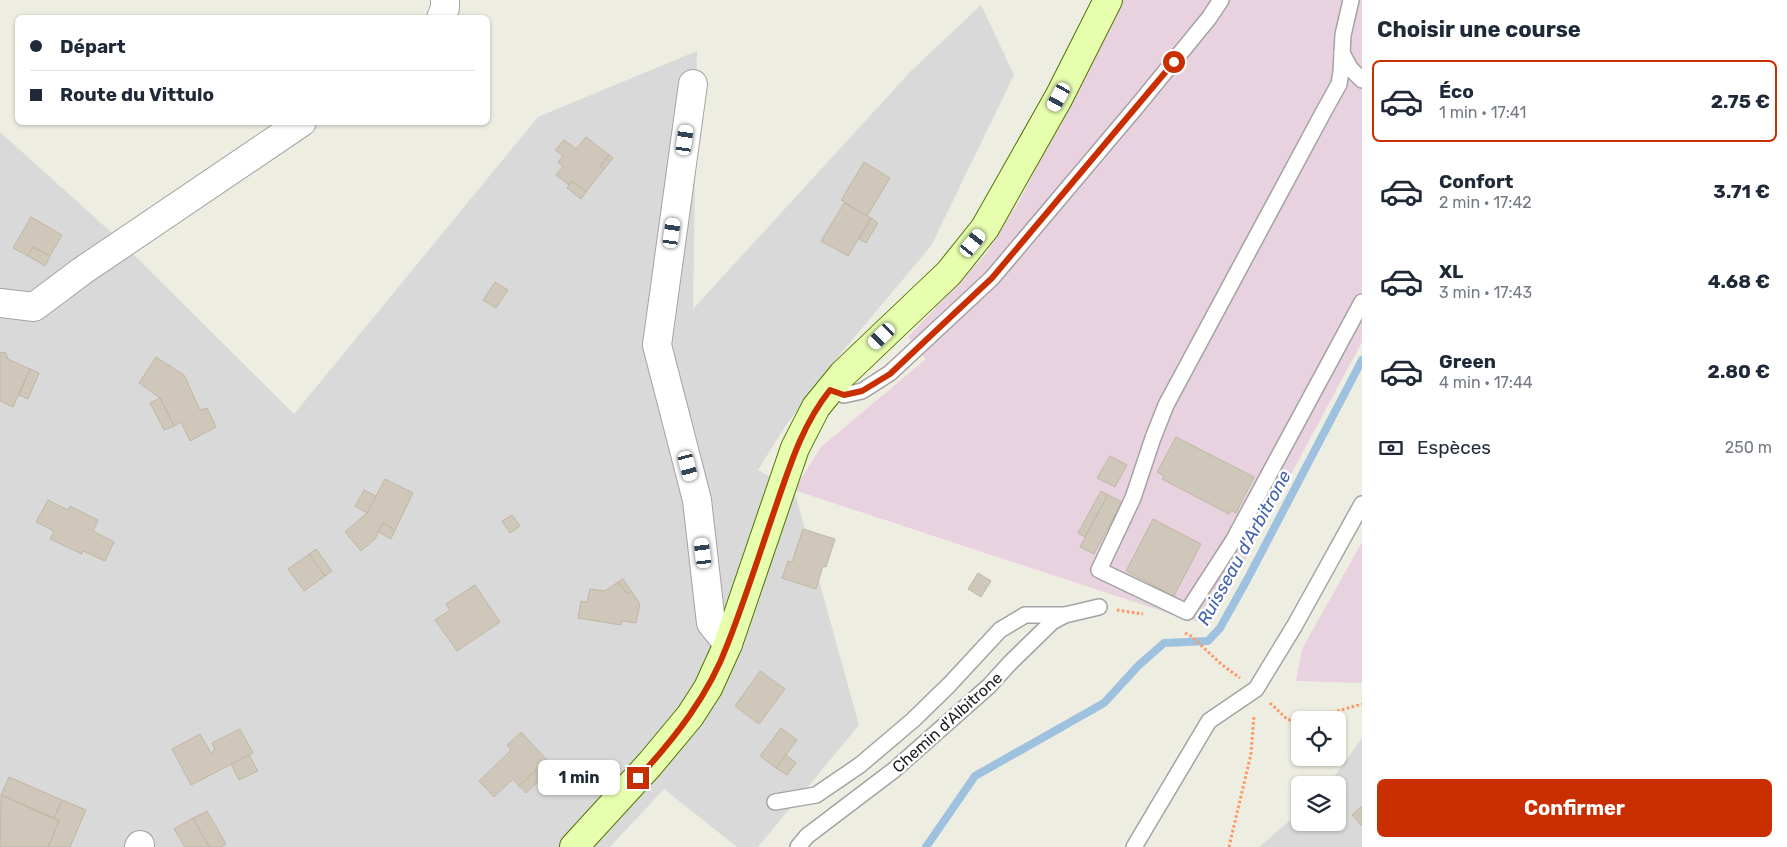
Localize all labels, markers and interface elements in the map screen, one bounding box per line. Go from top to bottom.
text: Choisir une course [1377,16,1581,43]
text: Départ [60,35,126,58]
route start [1163,51,1185,73]
icon: car [1379,79,1424,124]
car [1045,80,1072,114]
text: Éco [1439,80,1474,103]
text: Route du Vittulo [60,83,214,106]
text: 2.75 € [1711,90,1770,113]
text: 1 min · 17:41 [1439,103,1526,122]
car [675,124,694,156]
icon: car [1379,169,1424,214]
text: Confort [1439,170,1513,193]
text: 3.71 € [1713,180,1770,203]
text: 2 min · 17:42 [1439,193,1532,212]
car [662,217,681,249]
car [957,227,988,259]
icon: car [1379,259,1424,304]
text: XL [1439,260,1463,283]
text: 4.68 € [1708,270,1770,293]
text: 3 min · 17:43 [1439,283,1532,302]
car [865,320,898,352]
icon: car [1379,349,1424,394]
text: Green [1439,350,1496,373]
text: 2.80 € [1708,360,1770,383]
text: 4 min · 17:44 [1439,373,1533,392]
icon: cash [1377,434,1405,462]
text: Espèces [1417,436,1491,459]
text: 250 m [1725,438,1772,457]
car [676,450,699,482]
water label: Ruisseau d'Arbitrone [1192,467,1296,629]
car [693,537,712,569]
street label: Chemin d'Albitrone [889,668,1006,777]
map controls [1291,711,1346,831]
button: locate [1291,711,1346,766]
callout: 1 min [538,760,620,796]
route end [627,767,649,789]
text: 1 min [559,768,599,787]
button: layers [1291,776,1346,831]
button: Confirmer [1377,779,1772,837]

